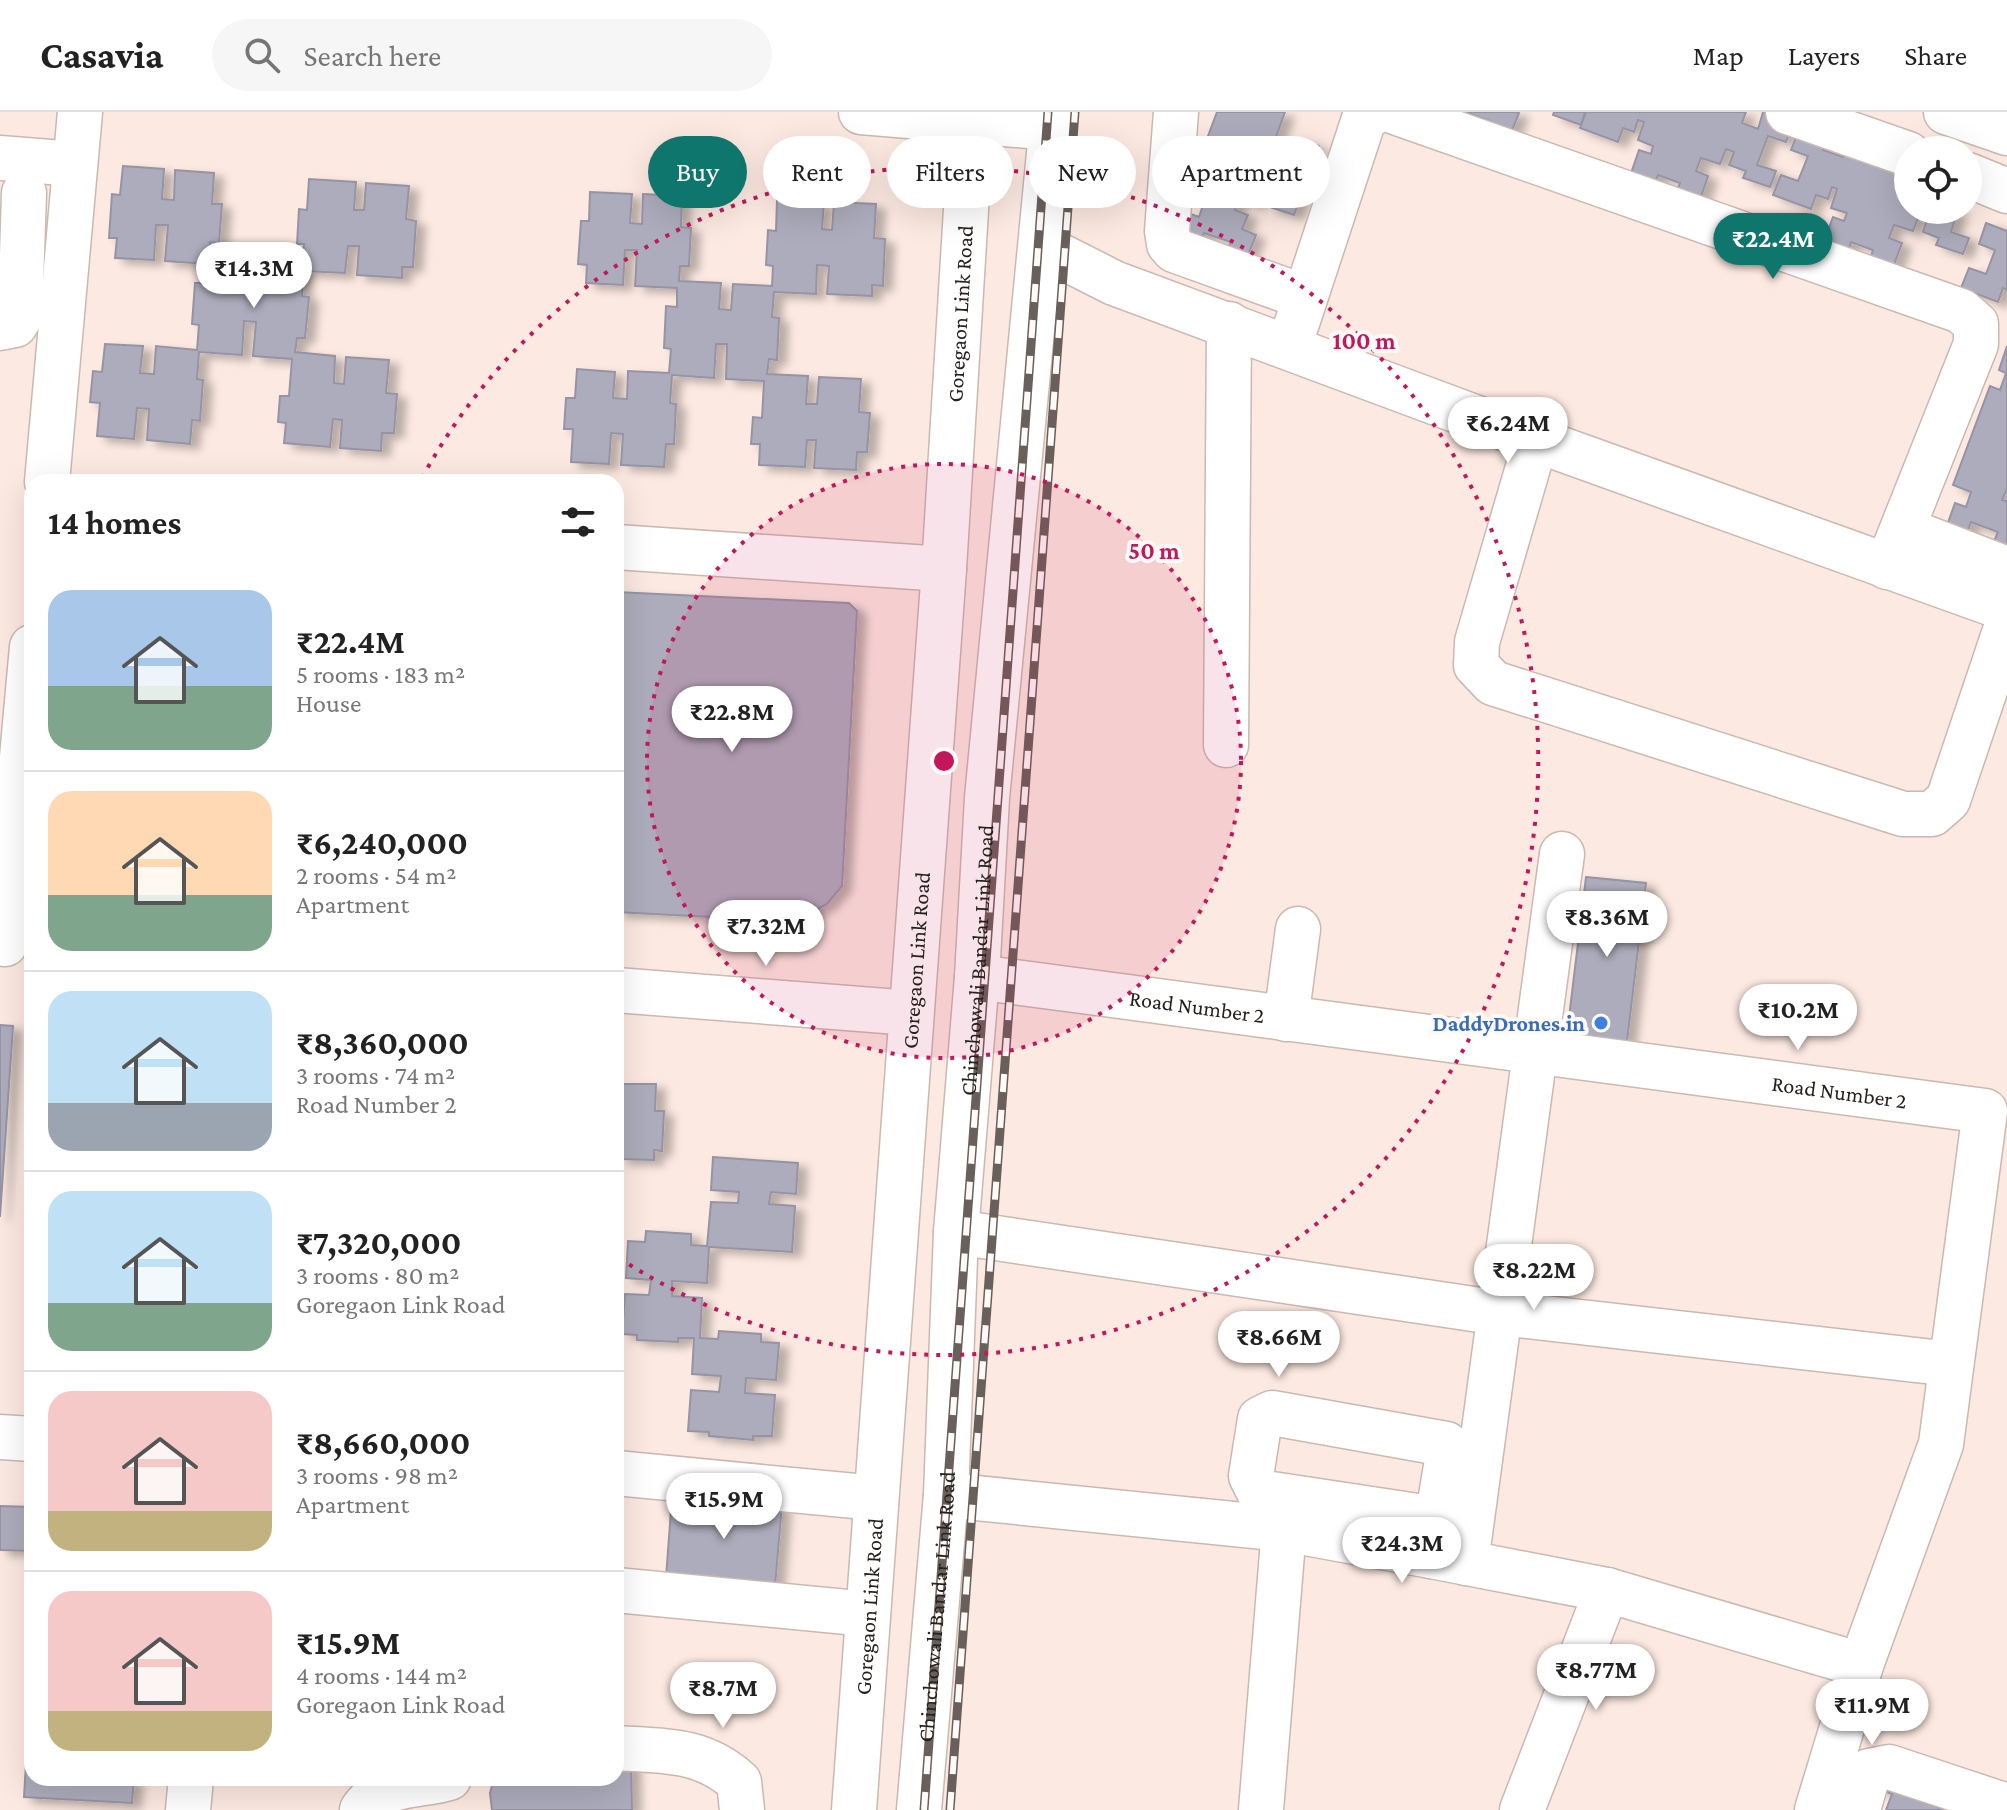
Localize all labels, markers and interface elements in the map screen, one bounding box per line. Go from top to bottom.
search box [212,19,772,91]
icon: search [240,33,284,77]
text: Casavia [40,34,164,76]
text: Search here [304,39,441,72]
text: Map [1693,40,1744,71]
text: Layers [1788,40,1860,71]
text: Share [1904,40,1967,71]
chip: Buy [648,136,747,208]
chip: Rent [763,136,871,208]
chip: Filters [887,136,1013,208]
chip: New [1029,136,1136,208]
chip: Apartment [1152,136,1330,208]
map controls [1894,136,1982,224]
button: locate [1894,136,1982,224]
pin: ₹22.4M [1708,213,1838,281]
street label: Goregaon Link Road [942,224,978,403]
text: ₹22.4M [1731,224,1815,253]
pin: ₹14.3M [189,242,319,310]
text: ₹14.3M [214,253,294,282]
text: 100 m [1332,327,1396,354]
pin: ₹6.24M [1443,397,1573,465]
text: ₹6.24M [1466,408,1550,437]
icon: filters [556,500,600,544]
text: 14 homes [48,504,181,541]
text: 50 m [1128,537,1180,564]
icon: home [112,622,208,718]
text: ₹22.4M [296,623,405,660]
text: 5 rooms · 183 m² [296,660,465,689]
pin: ₹22.8M [667,686,797,754]
text: House [296,689,361,718]
text: ₹22.8M [690,697,774,726]
centre of rings [930,747,958,775]
icon: home [112,823,208,919]
text: ₹6,240,000 [296,824,468,861]
street label: Chinchowali Bandar Link Road [955,824,998,1097]
text: 2 rooms · 54 m² [296,861,456,890]
street label: Goregaon Link Road [897,870,935,1050]
text: Apartment [296,890,409,919]
pin: ₹8.36M [1542,891,1672,959]
pin: ₹7.32M [701,900,831,968]
text: ₹8.36M [1565,902,1649,931]
text: ₹7.32M [726,911,806,940]
pin: ₹10.2M [1733,984,1863,1052]
street label: Road Number 2 [1128,985,1266,1028]
text: ₹10.2M [1757,995,1839,1024]
place label: DaddyDrones.in [1433,1011,1585,1036]
marker: DaddyDrones.in [1592,1014,1610,1032]
icon: home [112,1023,208,1119]
text: ₹8,360,000 [296,1024,469,1061]
text: 3 rooms · 74 m² [296,1061,455,1090]
street label: Road Number 2 [1770,1070,1908,1113]
text: Road Number 2 [296,1090,457,1119]
icon: home [112,1223,208,1319]
text: ₹7,320,000 [296,1224,461,1261]
pin: ₹8.22M [1469,1244,1599,1312]
text: ₹8.22M [1492,1255,1576,1284]
text: 3 rooms · 80 m² [296,1261,459,1290]
text: Goregaon Link Road [296,1290,505,1319]
pin: ₹8.66M [1214,1311,1344,1379]
text: ₹8.66M [1236,1322,1322,1351]
icon: home [112,1423,208,1519]
text: ₹8,660,000 [296,1424,470,1461]
text: 3 rooms · 98 m² [296,1461,458,1490]
street label: Chinchowali Bandar Link Road [912,1470,959,1743]
pin: ₹15.9M [659,1473,789,1541]
text: ₹15.9M [684,1484,764,1513]
text: Apartment [296,1490,409,1519]
street label: Goregaon Link Road [850,1517,888,1696]
pin: ₹24.3M [1337,1517,1467,1585]
text: ₹24.3M [1360,1528,1444,1557]
icon: home [112,1623,208,1719]
text: ₹15.9M [296,1624,400,1661]
pin: ₹8.77M [1531,1644,1661,1712]
text: ₹8.77M [1555,1655,1637,1684]
text: 4 rooms · 144 m² [296,1661,467,1690]
pin: ₹8.7M [667,1662,779,1730]
text: ₹8.7M [688,1673,758,1702]
pin: ₹11.9M [1807,1679,1937,1747]
text: Goregaon Link Road [296,1690,505,1719]
text: ₹11.9M [1834,1690,1910,1719]

